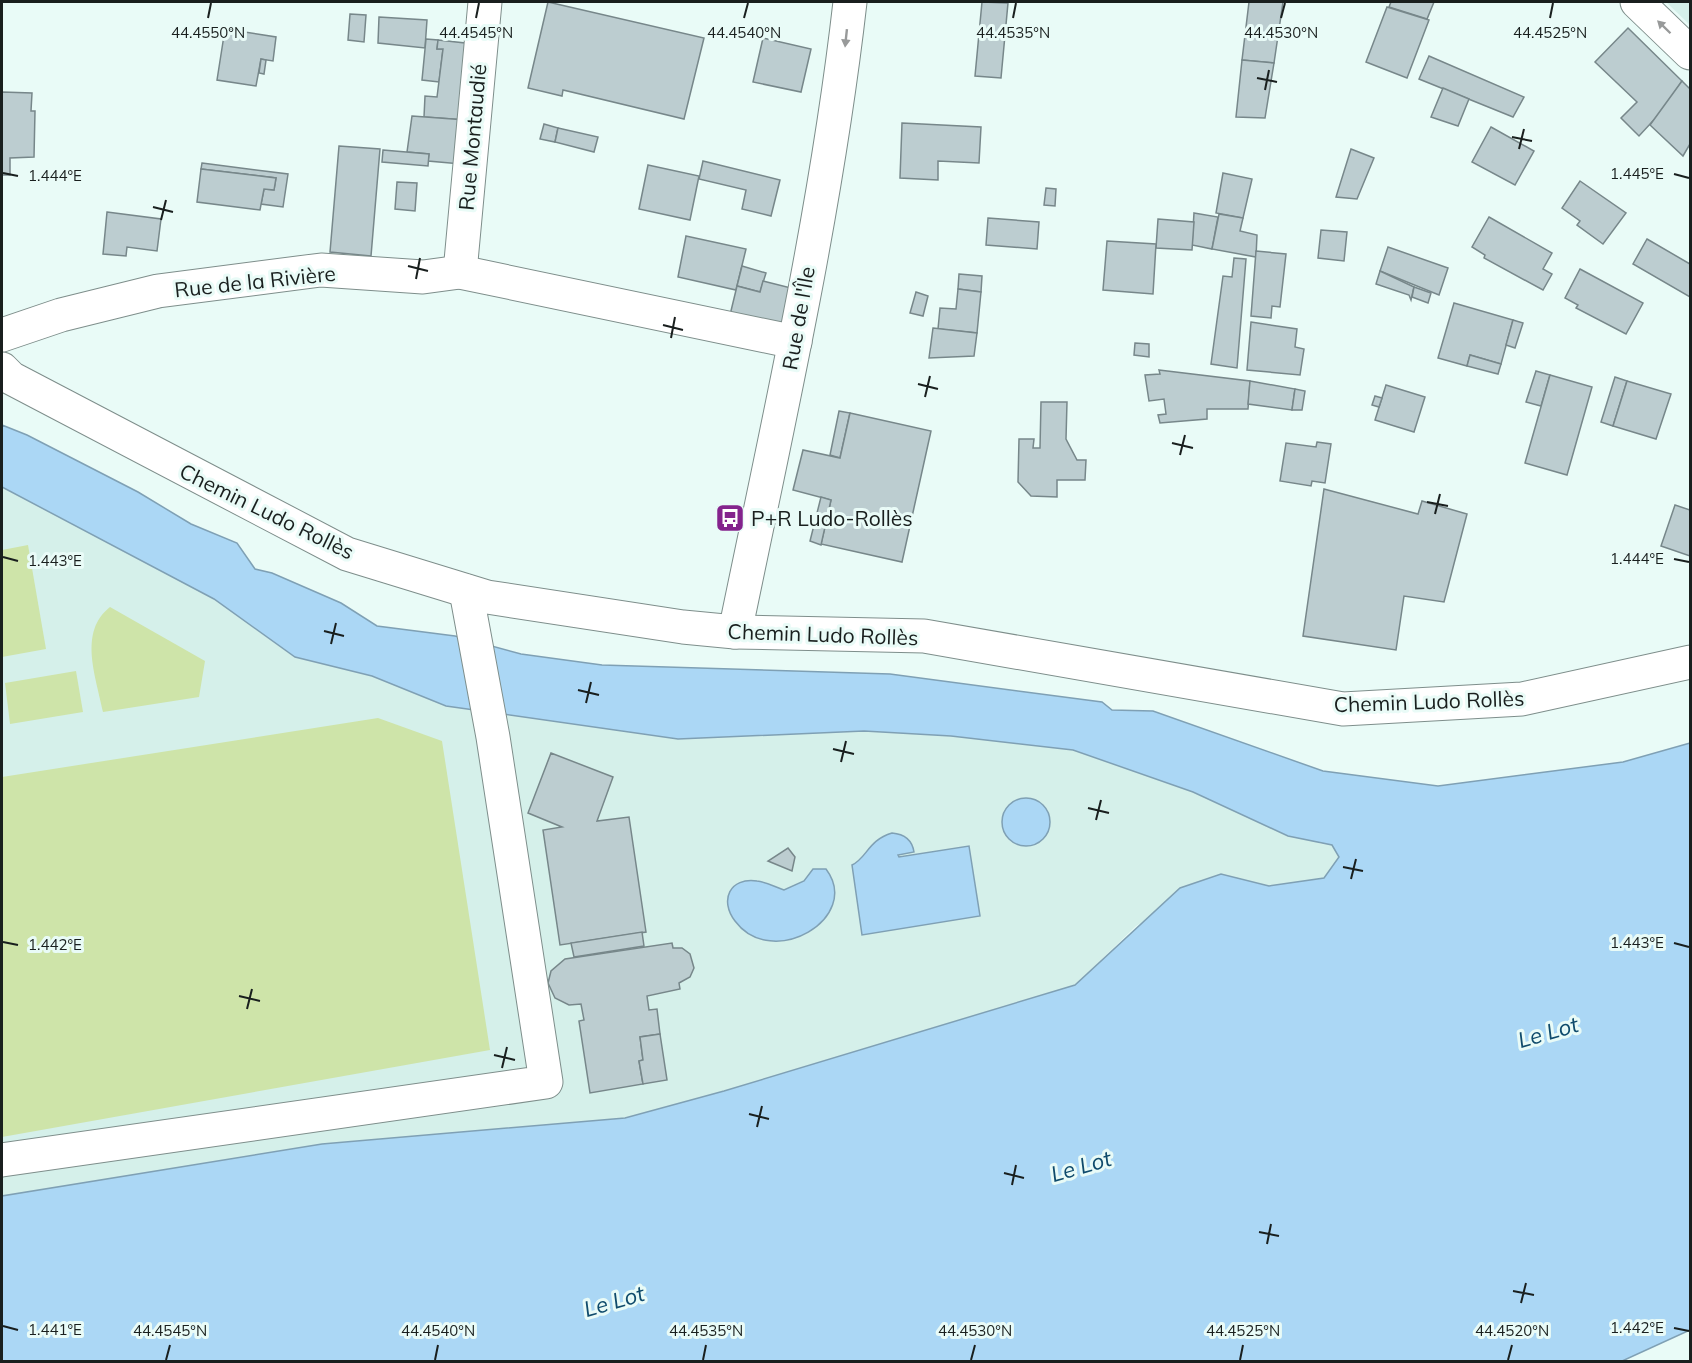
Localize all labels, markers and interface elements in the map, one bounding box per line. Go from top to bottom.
one-way arrow [1657,21,1671,35]
text: 44.4550°N [171,23,245,42]
text: 44.4545°N [439,23,513,42]
text: 44.4540°N [707,23,781,42]
text: 44.4535°N [976,23,1050,42]
text: 44.4530°N [1244,23,1318,42]
text: 44.4525°N [1513,23,1587,42]
one-way arrow [841,29,851,48]
street label: Rue Montaudié [453,63,491,211]
text: 1.445°E [1610,164,1664,183]
text: 1.444°E [28,166,82,185]
street label: Rue de la Rivière [173,260,337,302]
street label: Rue de l'Île [776,264,820,372]
street label: Chemin Ludo Rollès [176,457,358,565]
bus stop icon: P+R Ludo-Rollès [714,502,746,534]
place label: P+R Ludo-Rollès [751,505,913,531]
text: 1.444°E [1610,549,1664,568]
text: 1.443°E [28,551,82,570]
street label: Chemin Ludo Rollès [727,618,919,650]
street label: Chemin Ludo Rollès [1333,685,1525,717]
text: 1.443°E [1610,933,1664,952]
text: 1.442°E [28,935,82,954]
water label: Le Lot [1515,1010,1583,1054]
water label: Le Lot [1048,1144,1116,1188]
water label: Le Lot [581,1279,649,1323]
text: 1.442°E [1610,1318,1664,1337]
text: 1.441°E [28,1320,82,1339]
text: 44.4545°N [133,1321,207,1340]
text: 44.4540°N [401,1321,475,1340]
text: 44.4535°N [669,1321,743,1340]
text: 44.4530°N [938,1321,1012,1340]
text: 44.4525°N [1206,1321,1280,1340]
text: 44.4520°N [1475,1321,1549,1340]

